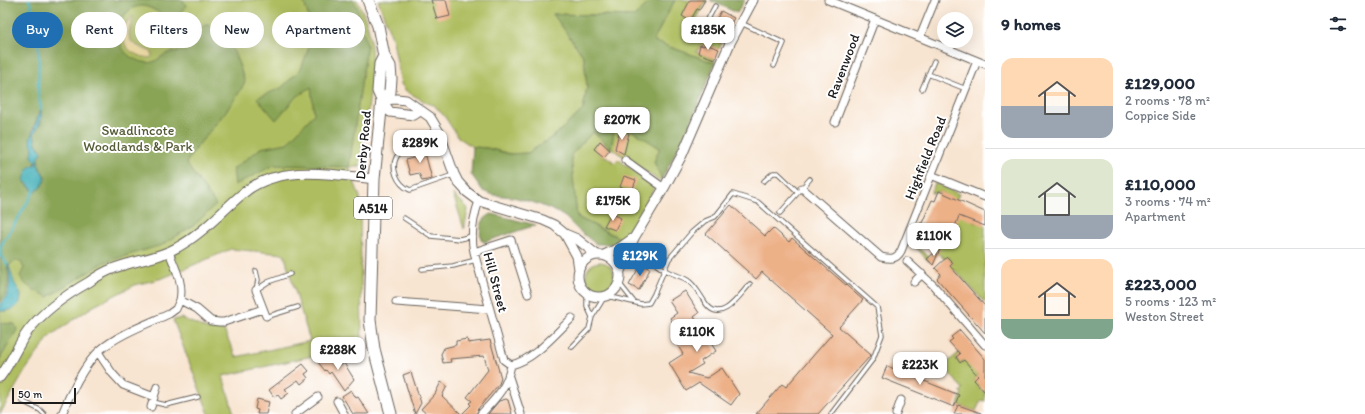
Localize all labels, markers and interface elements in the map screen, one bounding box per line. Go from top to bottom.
chip: Buy [12,12,63,48]
chip: Rent [71,12,127,48]
chip: Filters [135,12,202,48]
chip: New [210,12,264,48]
chip: Apartment [272,12,365,48]
map controls [937,12,973,48]
button: layers [937,12,973,48]
icon: filters [1327,13,1349,35]
text: 9 homes [1001,14,1061,34]
pin: £185K [680,17,736,51]
text: £185K [690,22,726,37]
street label: Ravenwood [823,31,864,101]
text: £129,000 [1125,73,1195,93]
icon: home [1033,74,1081,122]
text: 2 rooms · 78 m² [1125,93,1210,108]
pin: £207K [594,107,650,141]
text: Coppice Side [1125,108,1196,123]
street label: Derby Road [352,109,375,180]
text: £207K [604,112,640,127]
street label: Highfield Road [901,114,950,202]
park label: Swadlincote Woodlands & Park [83,122,194,155]
pin: £289K [392,130,448,164]
text: £289K [402,135,438,150]
text: £110,000 [1125,174,1196,194]
icon: home [1033,175,1081,223]
pin: £175K [585,188,641,222]
text: £175K [596,193,630,208]
text: 3 rooms · 74 m² [1125,194,1211,209]
road number: A514 [354,197,392,219]
text: Apartment [1125,209,1186,224]
pin: £110K [906,223,962,257]
text: £110K [916,228,952,243]
pin: £129K [612,243,668,277]
text: £129K [623,248,657,263]
street label: Hill Street [479,250,512,314]
text: £223,000 [1125,274,1197,294]
icon: home [1033,275,1081,323]
text: 5 rooms · 123 m² [1125,294,1216,309]
text: Weston Street [1125,309,1204,324]
pin: £110K [669,319,725,353]
text: £110K [679,324,715,339]
pin: £288K [310,337,366,371]
text: £288K [320,342,356,357]
pin: £223K [892,352,948,386]
text: £223K [902,357,938,372]
scale bar [12,386,76,405]
text: 50 m [18,388,42,401]

